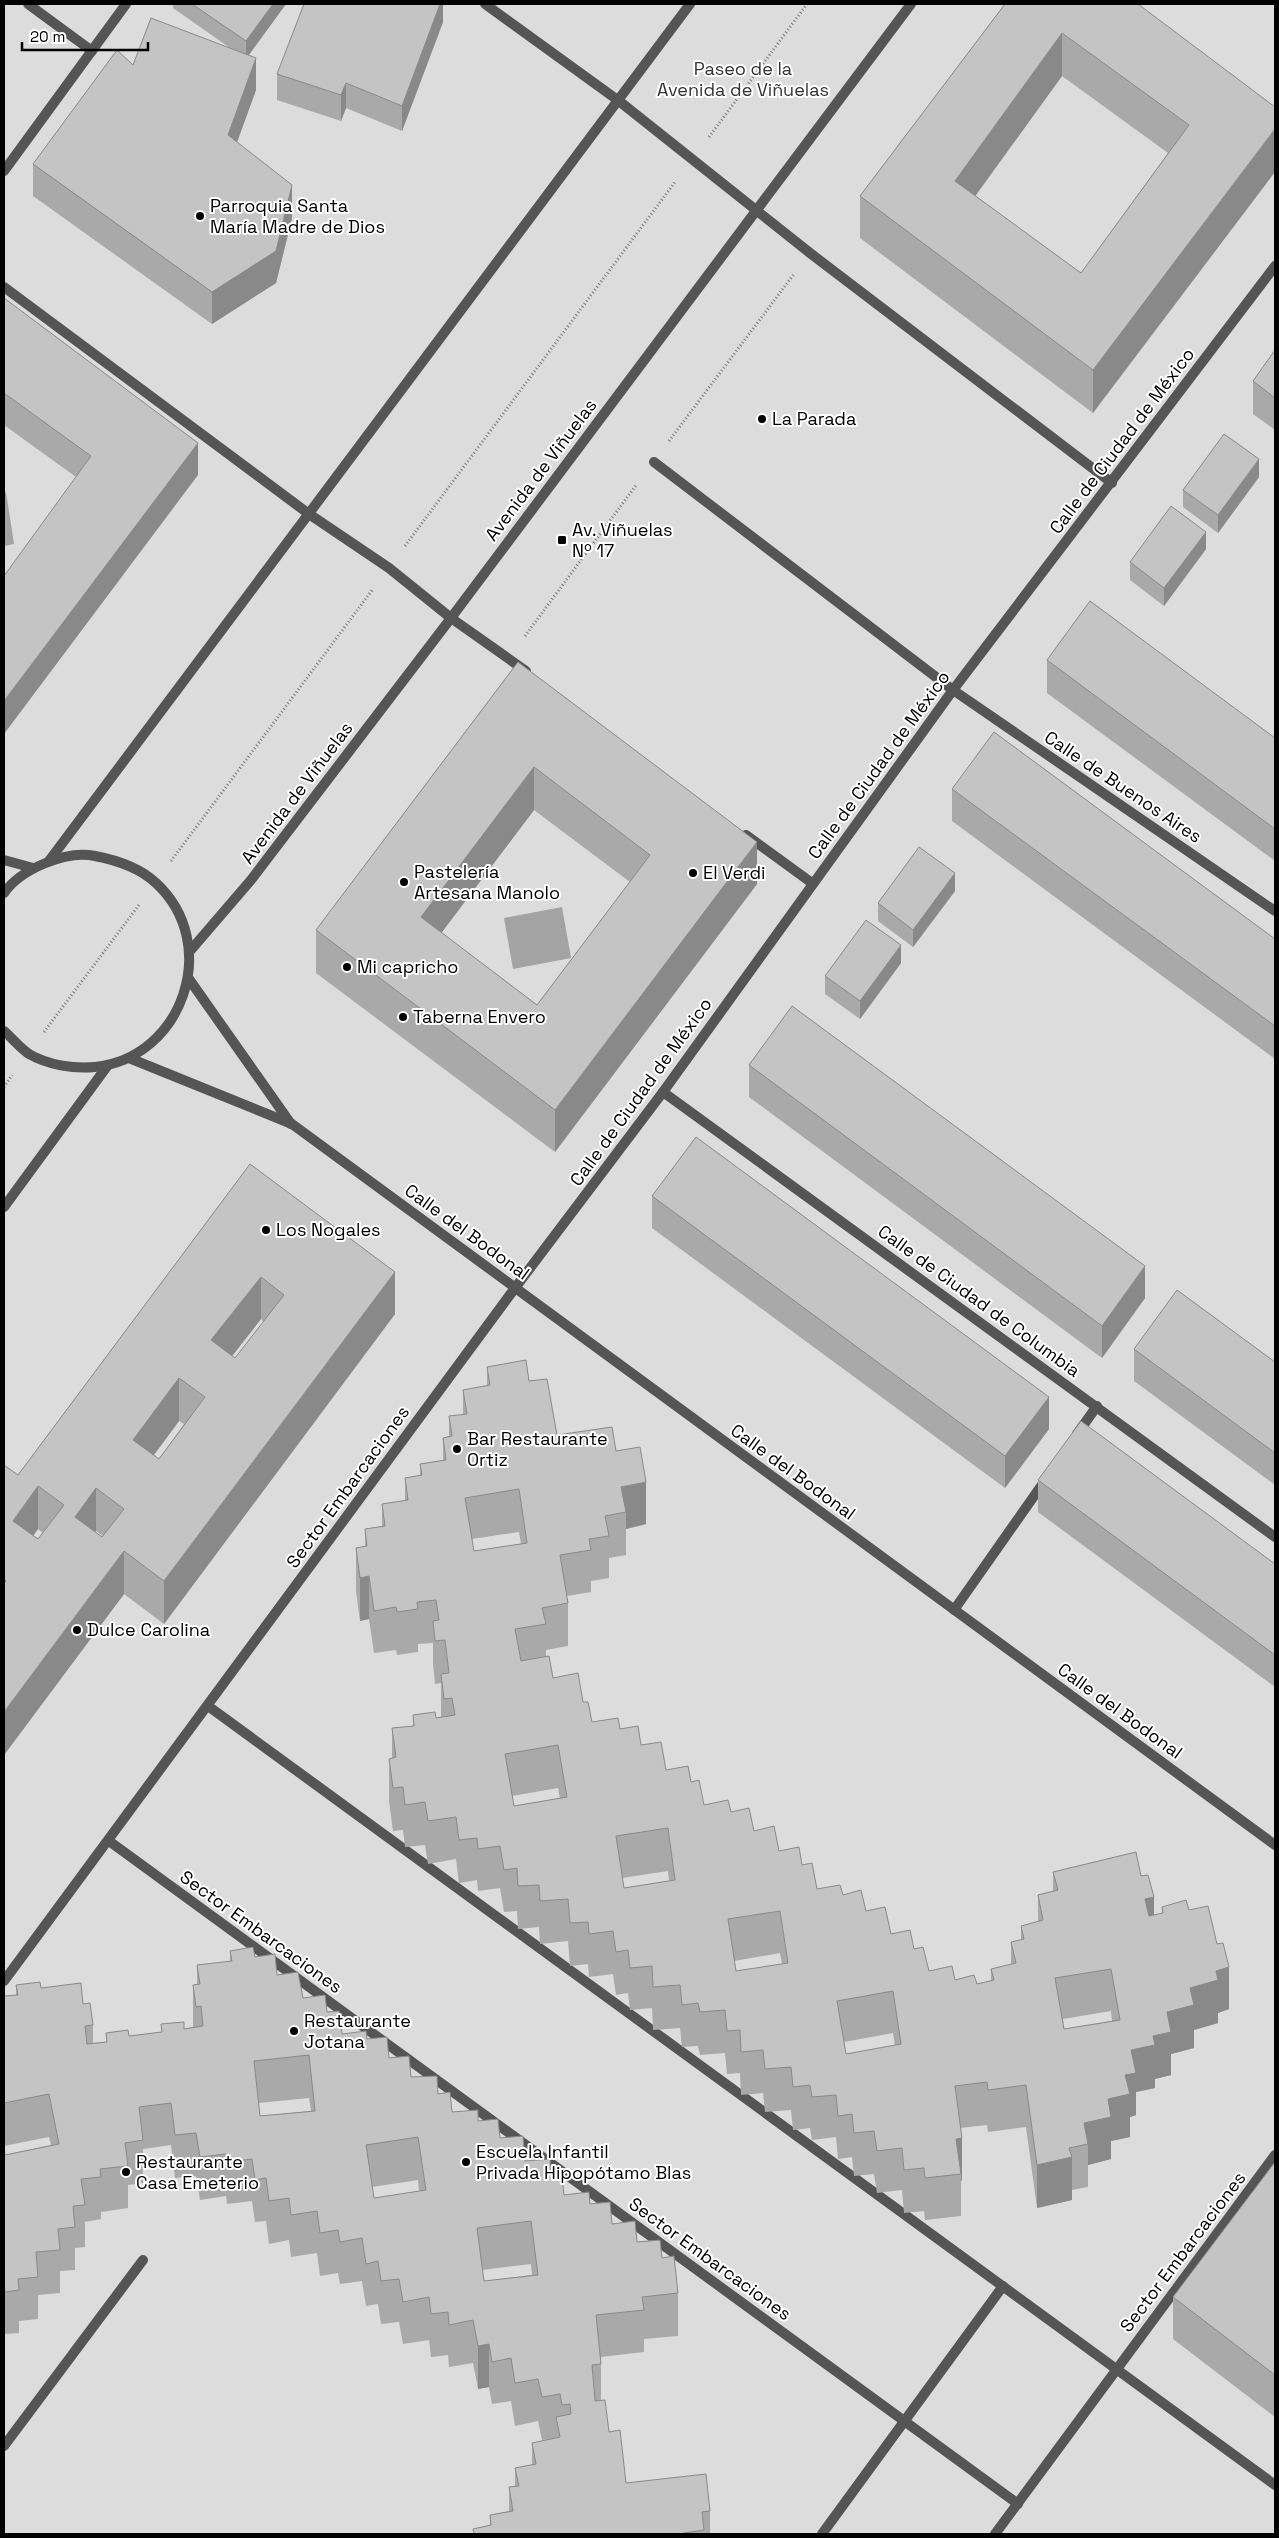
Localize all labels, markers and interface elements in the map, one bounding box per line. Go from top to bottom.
scale bar [22,20,149,52]
text: 20 m [30,27,65,46]
park label: Paseo de la Avenida de Viñuelas [657,57,829,101]
place label: Parroquia Santa María Madre de Dios [210,194,385,238]
marker: Parroquia Santa María Madre de Dios [194,210,206,222]
street label: Calle de Ciudad de México [1044,343,1199,538]
street label: Avenida de Viñuelas [480,394,602,545]
place label: La Parada [772,407,856,430]
marker: La Parada [756,413,768,425]
place label: Av. Viñuelas Nº 17 [572,518,673,562]
marker: Av. Viñuelas Nº 17 [556,534,568,546]
street label: Calle de Ciudad de México [803,666,955,863]
street label: Avenida de Viñuelas [236,717,358,868]
street label: Calle de Buenos Aires [1040,725,1206,848]
place label: Pastelería Artesana Manolo [414,860,560,904]
place label: El Verdi [703,861,766,884]
marker: El Verdi [687,867,699,879]
marker: Pastelería Artesana Manolo [398,876,410,888]
place label: Mi capricho [357,955,458,978]
marker: Mi capricho [341,961,353,973]
street label: Calle de Ciudad de México [565,993,717,1190]
place label: Taberna Envero [413,1005,546,1028]
marker: Taberna Envero [397,1011,409,1023]
street label: Calle del Bodonal [400,1179,534,1285]
place label: Los Nogales [276,1218,381,1241]
street label: Calle de Ciudad de Columbia [874,1219,1085,1382]
marker: Los Nogales [260,1224,272,1236]
street label: Sector Embarcaciones [281,1401,414,1572]
street label: Calle del Bodonal [726,1419,860,1525]
place label: Bar Restaurante Ortiz [467,1427,608,1471]
marker: Bar Restaurante Ortiz [451,1443,463,1455]
place label: Dulce Carolina [87,1618,210,1641]
marker: Dulce Carolina [71,1624,83,1636]
street label: Calle del Bodonal [1053,1658,1187,1764]
street label: Sector Embarcaciones [176,1865,347,1998]
place label: Restaurante Jotana [304,2009,411,2053]
marker: Restaurante Jotana [288,2025,300,2037]
place label: Escuela Infantil Privada Hipopótamo Blas [476,2140,691,2184]
place label: Restaurante Casa Emeterio [136,2150,259,2194]
marker: Escuela Infantil Privada Hipopótamo Blas [460,2156,472,2168]
marker: Restaurante Casa Emeterio [120,2166,132,2178]
street label: Sector Embarcaciones [1115,2167,1250,2336]
street label: Sector Embarcaciones [625,2192,796,2325]

